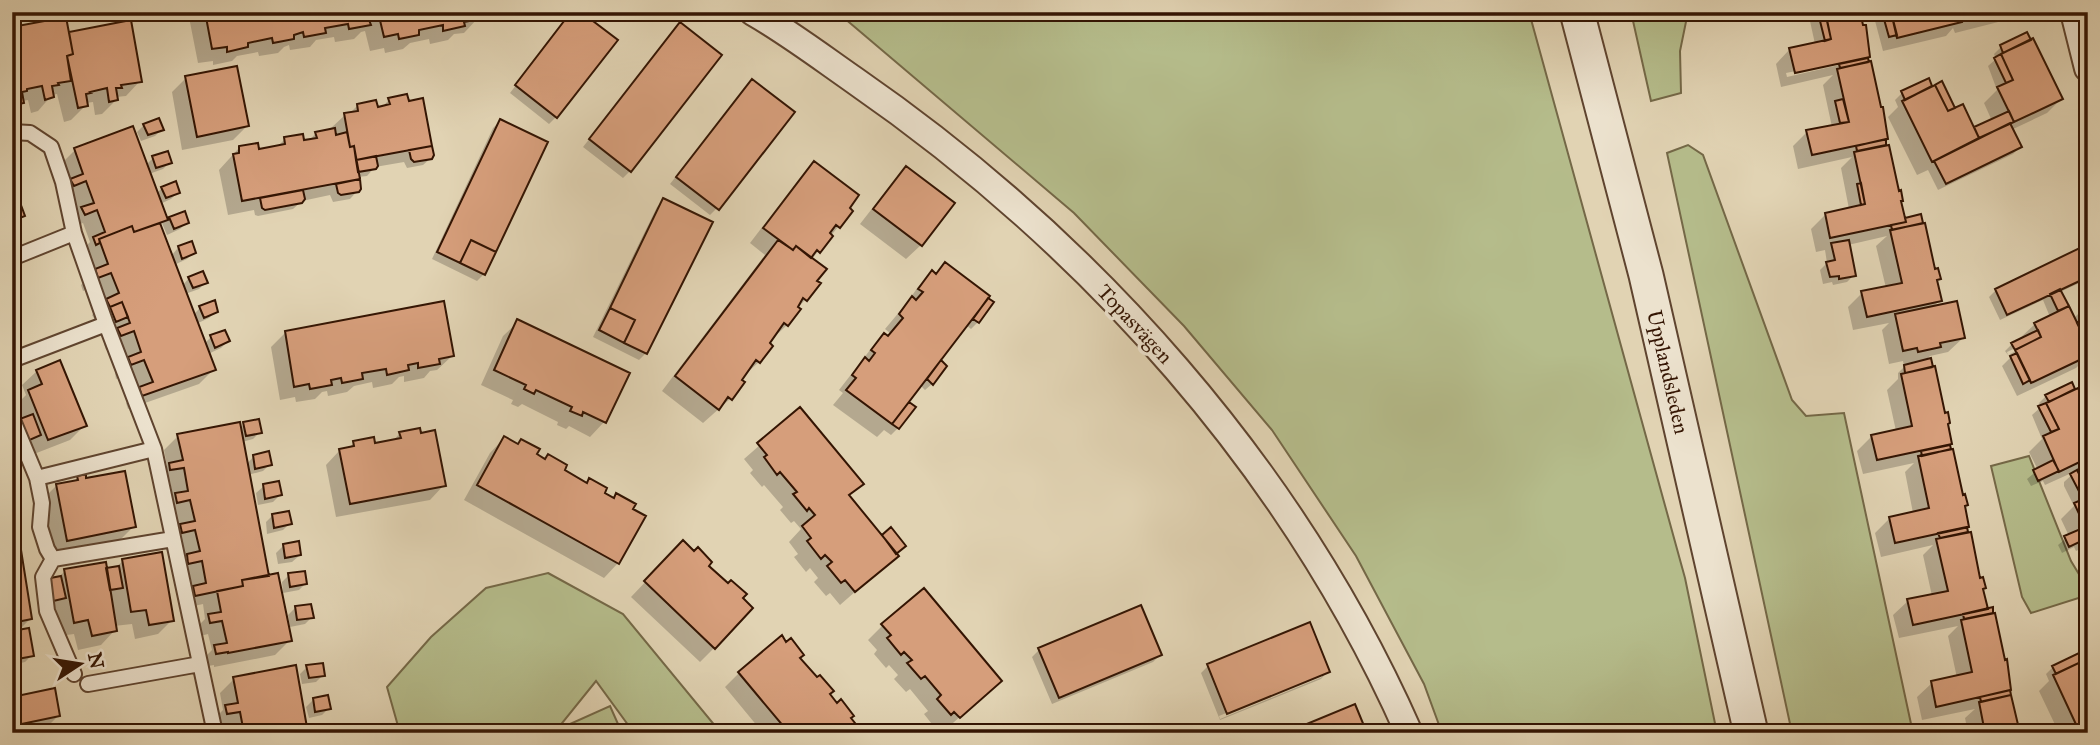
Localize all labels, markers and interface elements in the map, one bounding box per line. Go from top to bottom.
street label: Topasvägen [1092,279,1178,369]
street label: Upplandsleden [1641,308,1695,436]
north arrow [46,630,116,700]
text: N [83,650,109,671]

